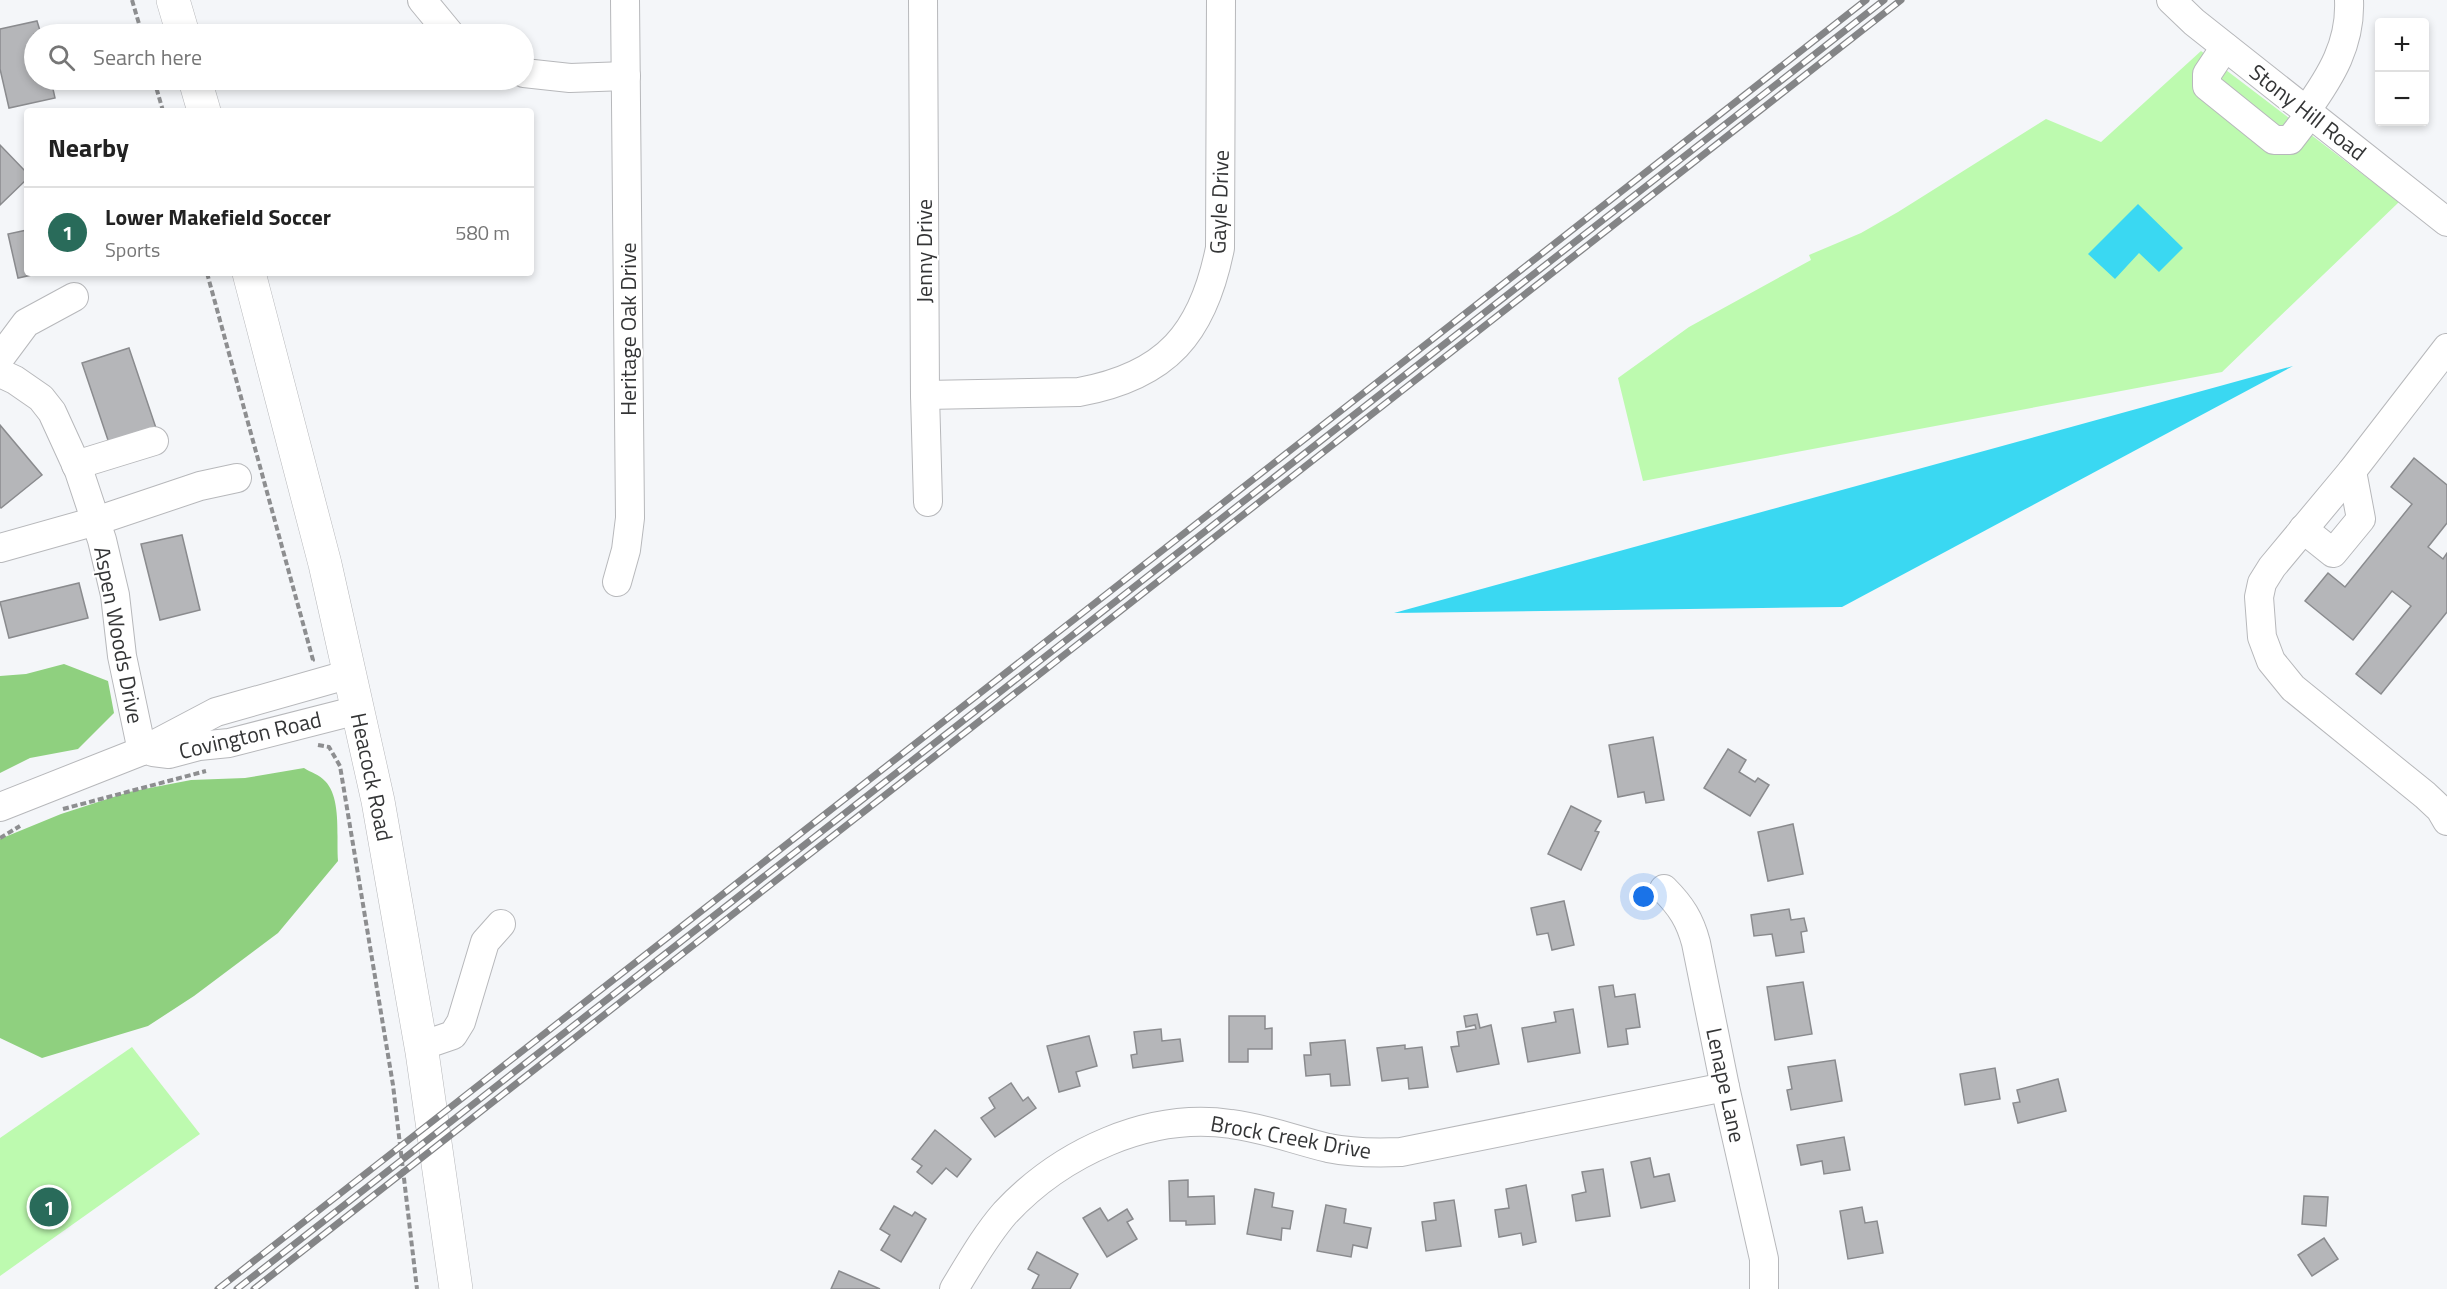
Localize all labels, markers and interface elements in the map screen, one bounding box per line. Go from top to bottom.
map controls [2375,18,2429,126]
button: + [2375,18,2429,72]
search box [24,24,534,90]
text: Search here [93,40,202,74]
icon: search [45,41,78,74]
street label: Stony Hill Road [2242,55,2374,169]
button: − [2375,72,2429,126]
text: Nearby [48,128,129,167]
street label: Gayle Drive [1200,149,1238,255]
street label: Jenny Drive [907,199,941,303]
text: Lower Makefield Soccer [105,200,331,234]
text: 1 [62,217,73,248]
text: 580 m [455,217,510,248]
text: Sports [105,234,160,265]
street label: Heritage Oak Drive [611,242,645,416]
street label: Aspen Woods Drive [85,544,153,726]
street label: Covington Road [175,702,325,768]
street label: Heacock Road [342,710,402,844]
your location [1629,882,1658,911]
street label: Lenape Lane [1697,1025,1755,1145]
street label: Brock Creek Drive [1208,1106,1374,1168]
pin: 1 [29,1184,68,1230]

